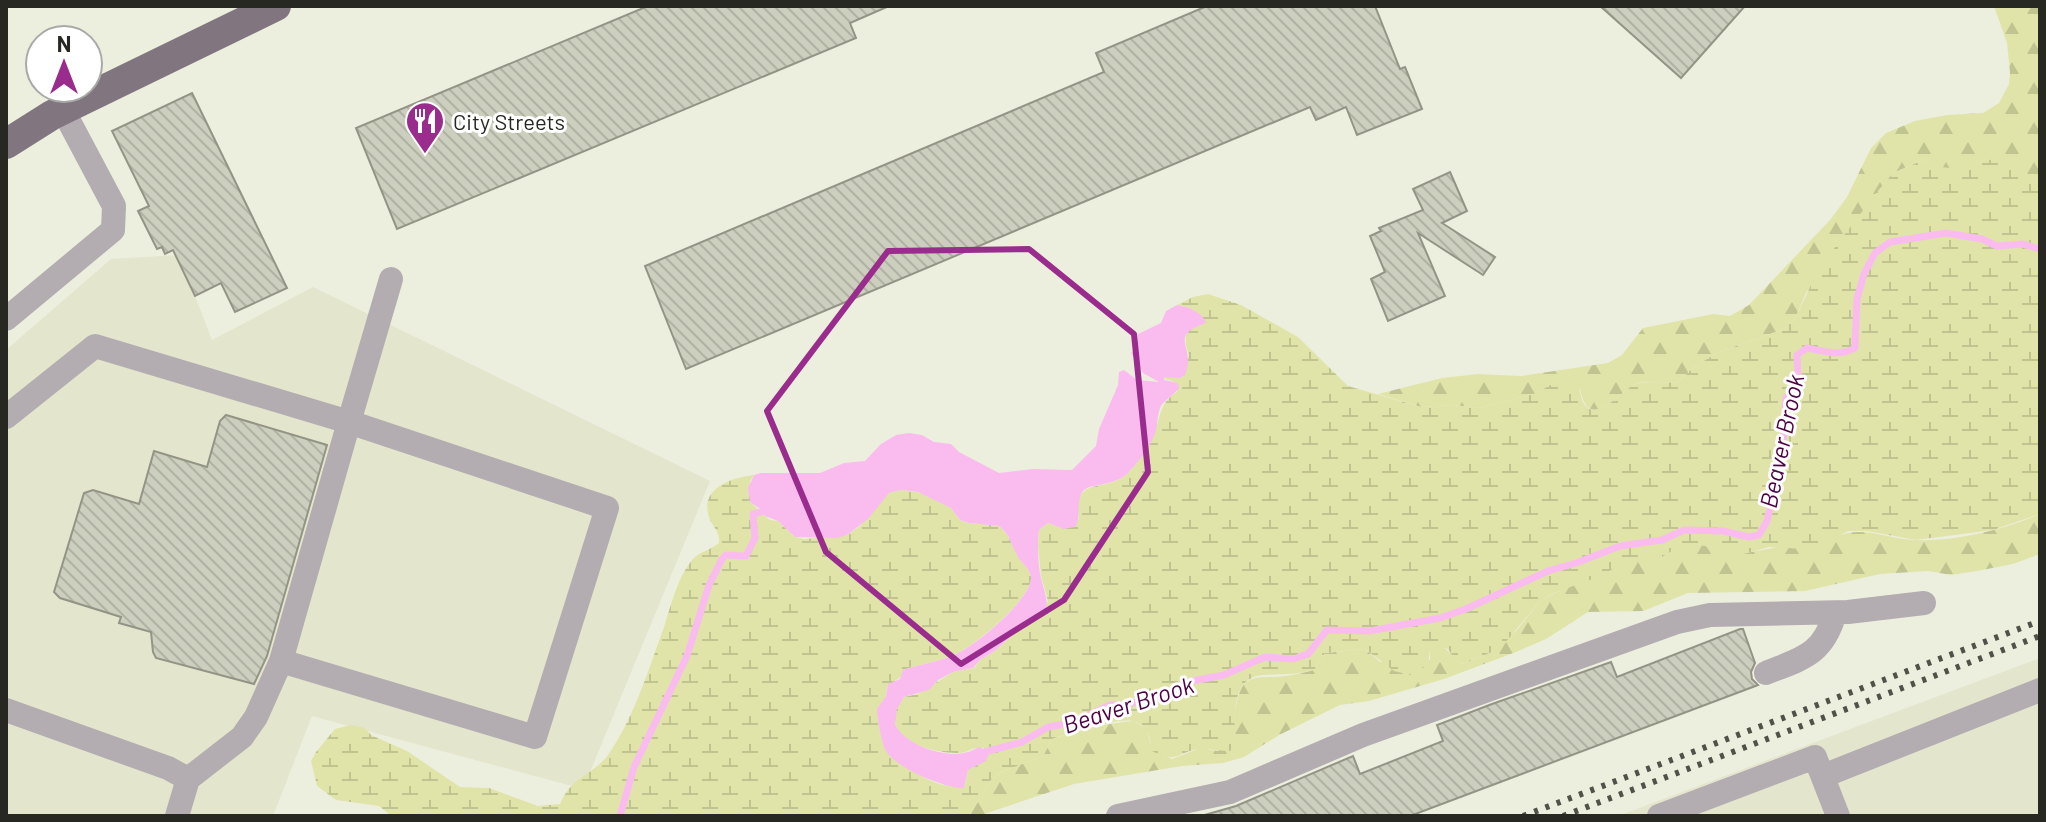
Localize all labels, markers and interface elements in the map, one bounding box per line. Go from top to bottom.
north arrow [24,24,104,104]
text: N [57,30,71,56]
restaurant icon: City Streets [404,100,446,155]
place label: City Streets [453,108,565,134]
water label: Beaver Brook [1753,371,1809,510]
water label: Beaver Brook [1059,669,1197,739]

